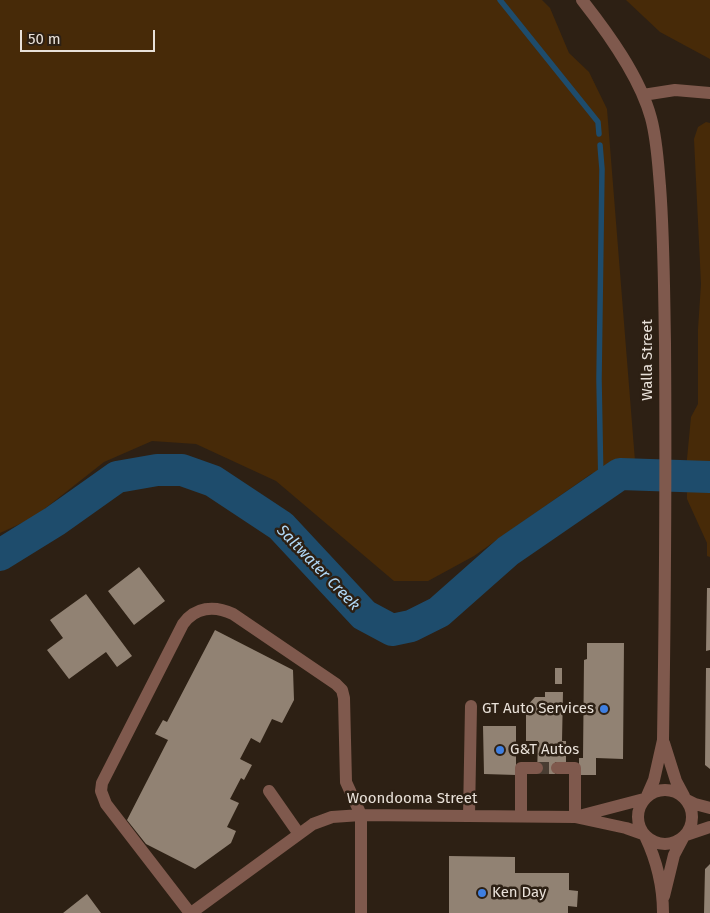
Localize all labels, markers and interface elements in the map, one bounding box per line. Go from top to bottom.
scale bar [22,20,158,52]
text: 50 m [28,30,61,48]
street label: Walla Street [639,319,657,401]
water label: Saltwater Creek [272,521,364,615]
place label: GT Auto Services [482,700,594,718]
marker: GT Auto Services [598,703,610,715]
place label: G&T Autos [510,741,579,759]
marker: G&T Autos [494,744,506,756]
street label: Woondooma Street [347,790,477,808]
place label: Ken Day [492,884,546,902]
marker: Ken Day [476,887,488,899]

